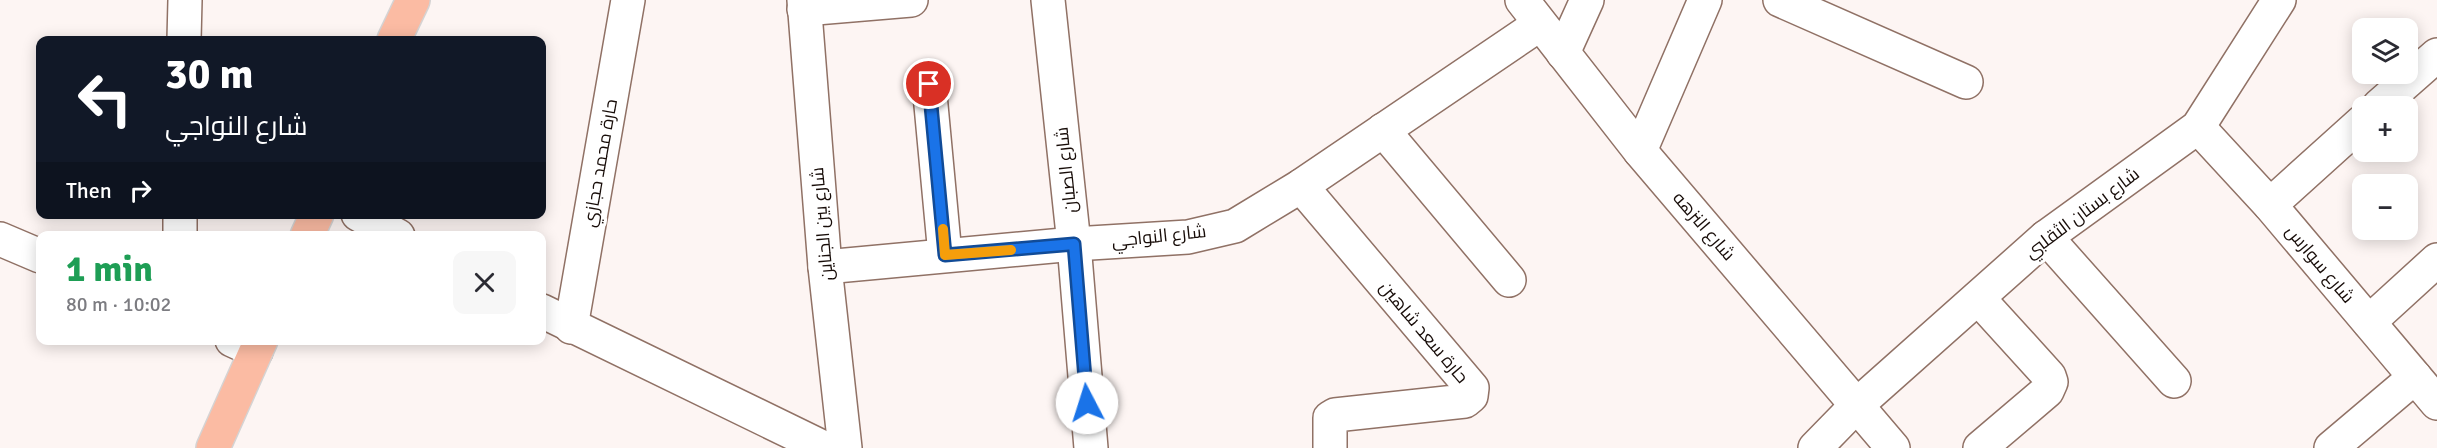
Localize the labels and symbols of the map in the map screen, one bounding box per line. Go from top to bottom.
pin [903,58,954,109]
street label: حارة محمد حجازي [578,97,625,229]
street label: شارع الصبان [1051,126,1082,214]
street label: شارع بستان الثقلبي [2020,163,2145,266]
street label: شارع بين الجناين [806,166,839,282]
street label: شارع النزهه [1667,187,1740,266]
street label: شارع النواجي [1111,220,1208,255]
street label: شارع سوارس [2280,220,2359,308]
street label: حارة سعد شاهين [1375,276,1473,388]
position arrow [1055,371,1119,435]

